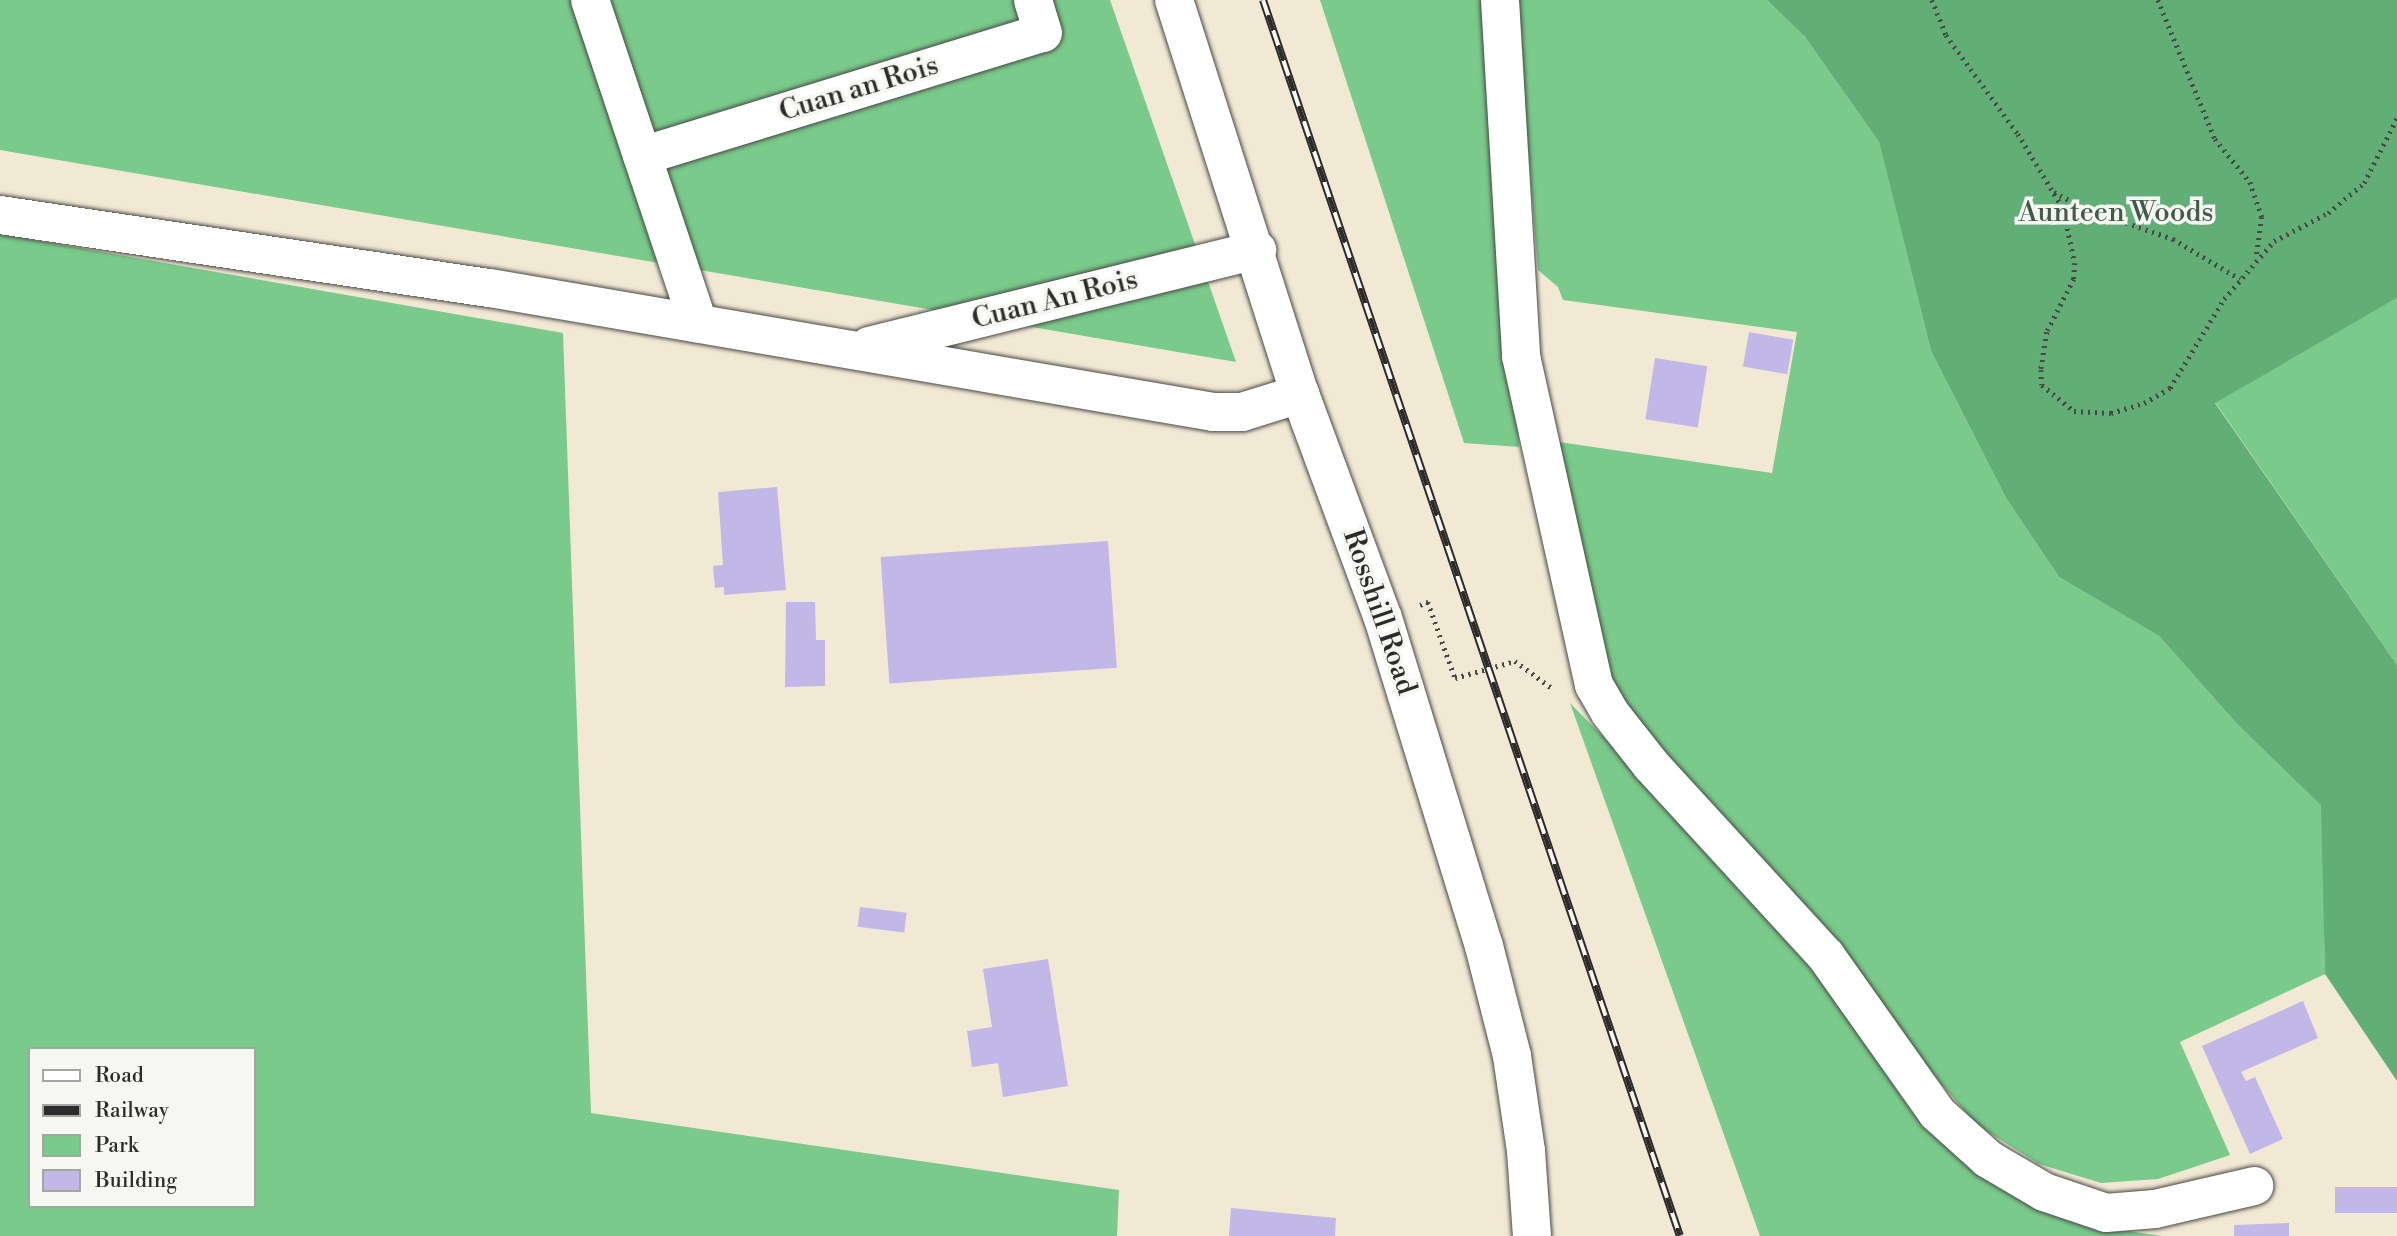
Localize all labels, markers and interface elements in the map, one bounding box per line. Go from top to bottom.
street label: Cuan an Rois [775,49,943,129]
park label: Aunteen Woods [2018,196,2214,230]
street label: Cuan An Rois [969,263,1141,337]
street label: Rosshill Road [1335,525,1423,699]
legend [28,1047,256,1208]
text: Road [95,1063,144,1089]
text: Railway [95,1098,169,1124]
text: Park [95,1133,139,1159]
text: Building [95,1168,177,1194]

